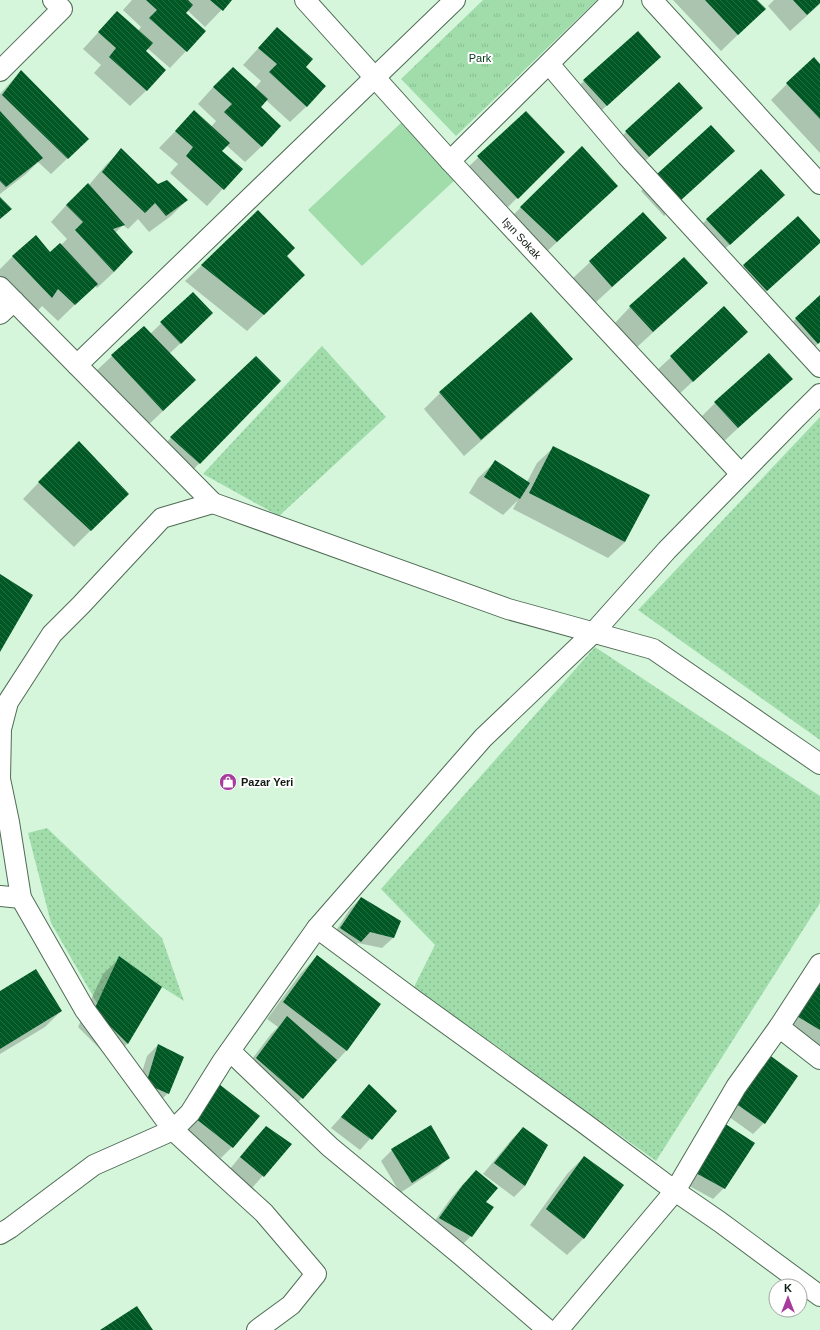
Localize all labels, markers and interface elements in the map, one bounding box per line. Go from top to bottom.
park label: Park [469,52,492,64]
street label: Işın Sokak [500,215,544,261]
shop icon: Pazar Yeri [218,772,238,792]
place label: Pazar Yeri [241,776,293,788]
north arrow [768,1278,808,1318]
text: K [784,1282,792,1294]

